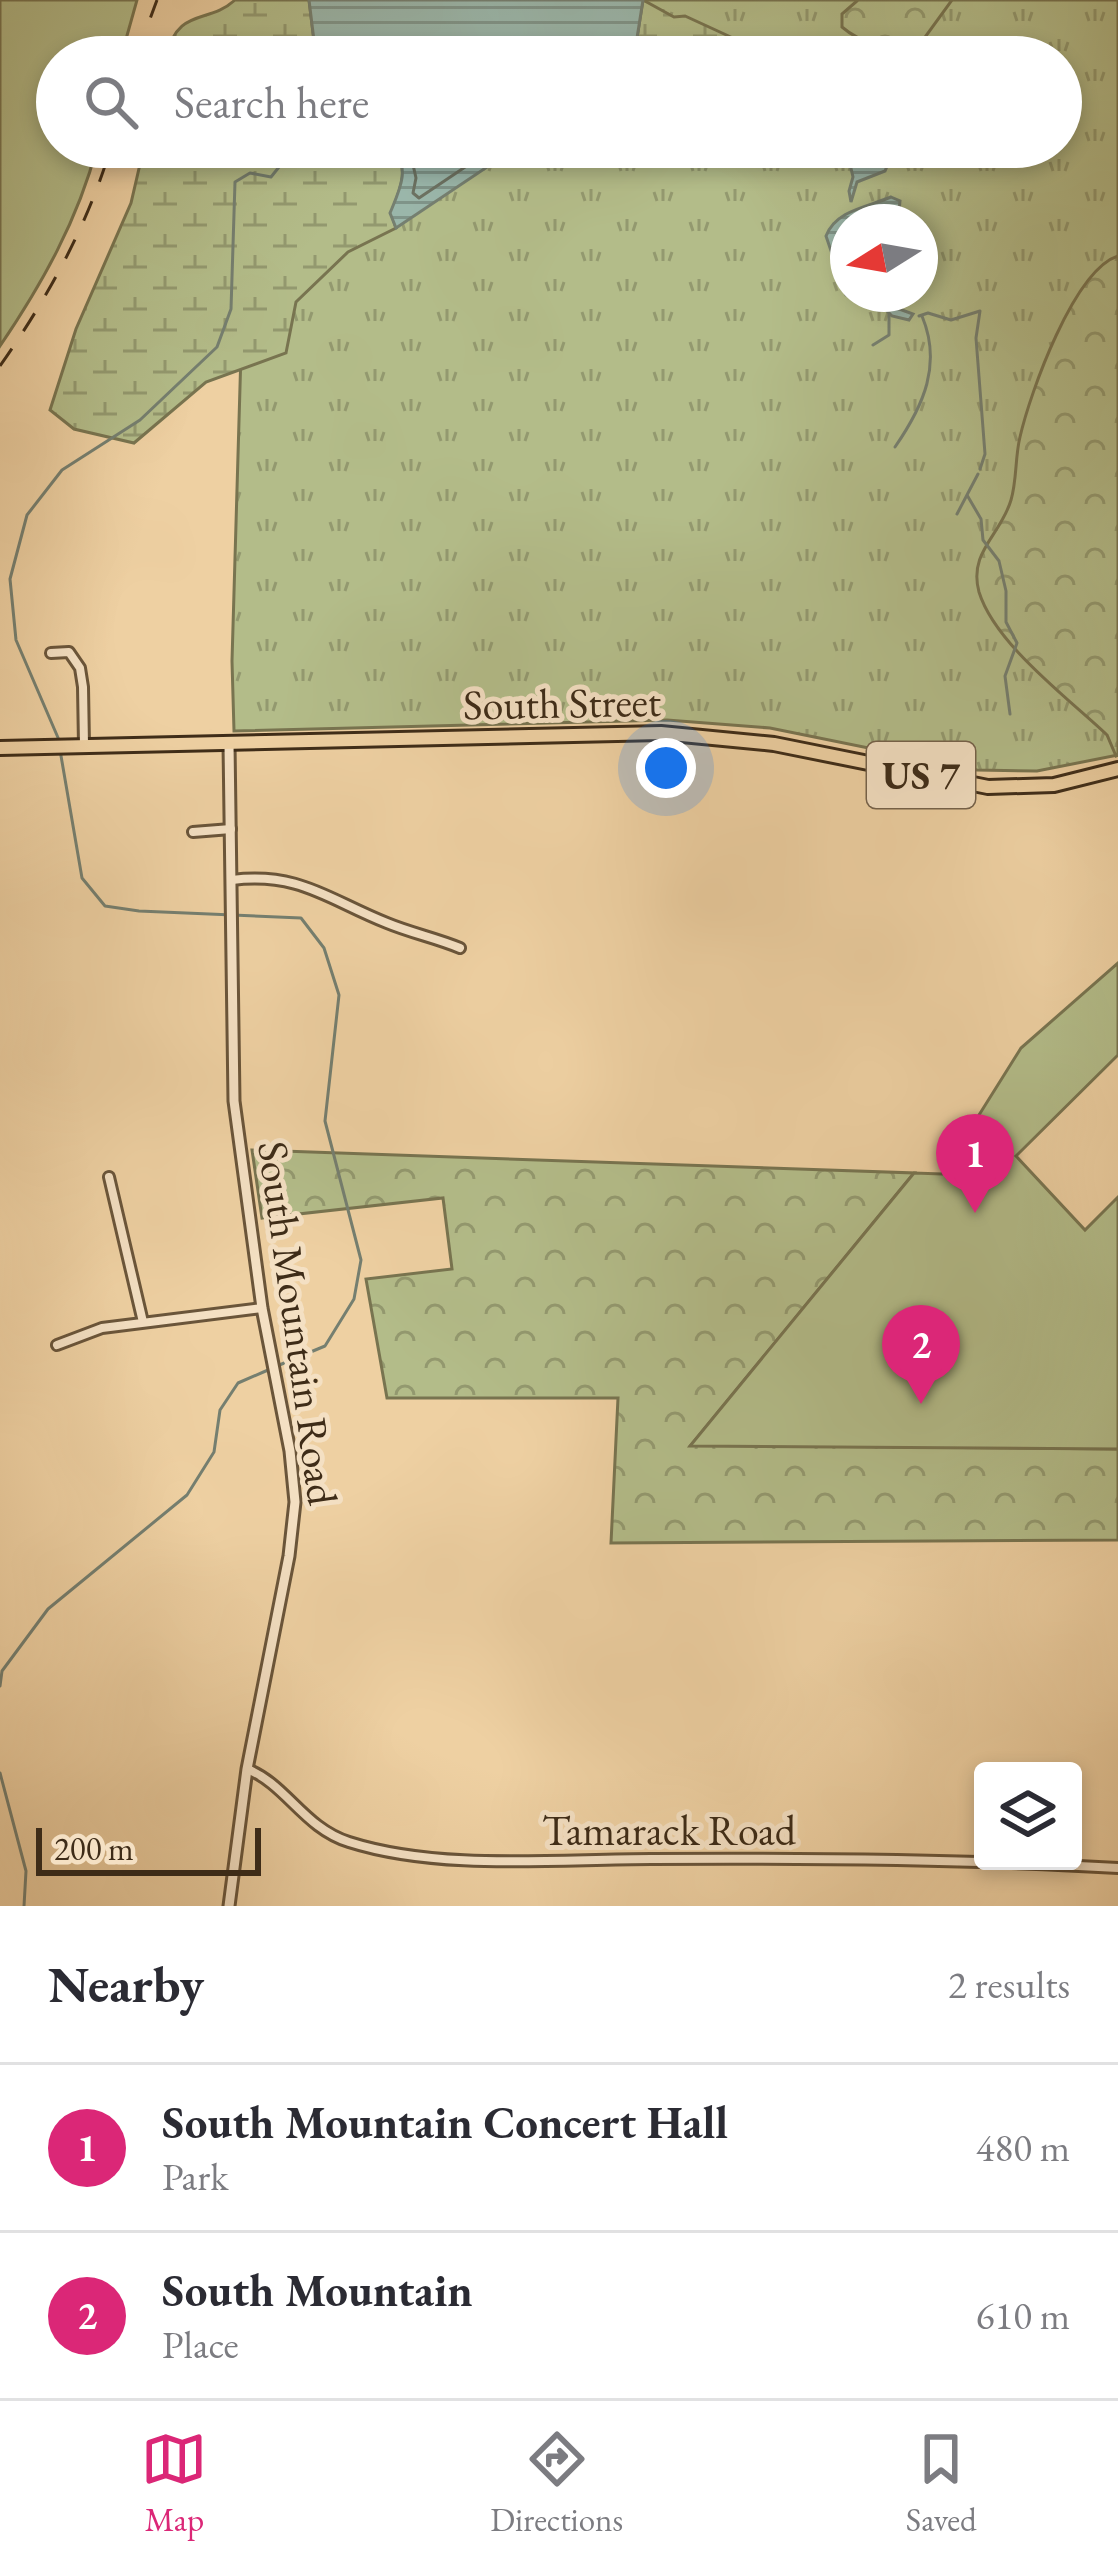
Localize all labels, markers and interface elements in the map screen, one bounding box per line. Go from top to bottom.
search box [36,36,1082,168]
icon: search [78,69,144,135]
text: Search here [174,73,369,131]
north arrow [830,204,938,312]
street label: South Street [463,674,661,732]
your location [636,738,696,798]
road number: US 7 [867,742,975,808]
pin: 1 [936,1114,1014,1213]
street label: South Mountain Road [245,1138,351,1509]
pin: 2 [882,1305,960,1404]
map controls [974,1762,1082,1870]
button: layers [974,1762,1082,1870]
street label: Tamarack Road [542,1803,797,1858]
scale bar [36,1822,261,1875]
text: 200 m [54,1827,134,1870]
text: Nearby [48,1951,204,2017]
text: 2 results [948,1959,1070,2010]
text: South Mountain Concert Hall [162,2093,728,2151]
text: 1 [77,2122,97,2173]
text: 480 m [976,2122,1070,2173]
text: Park [162,2151,228,2202]
text: South Mountain [162,2261,473,2319]
text: 2 [77,2290,97,2341]
text: 610 m [976,2290,1070,2341]
text: Place [162,2319,239,2370]
tab: Map [141,2426,207,2541]
tab: Directions [490,2426,623,2541]
tab: Saved [906,2426,977,2541]

